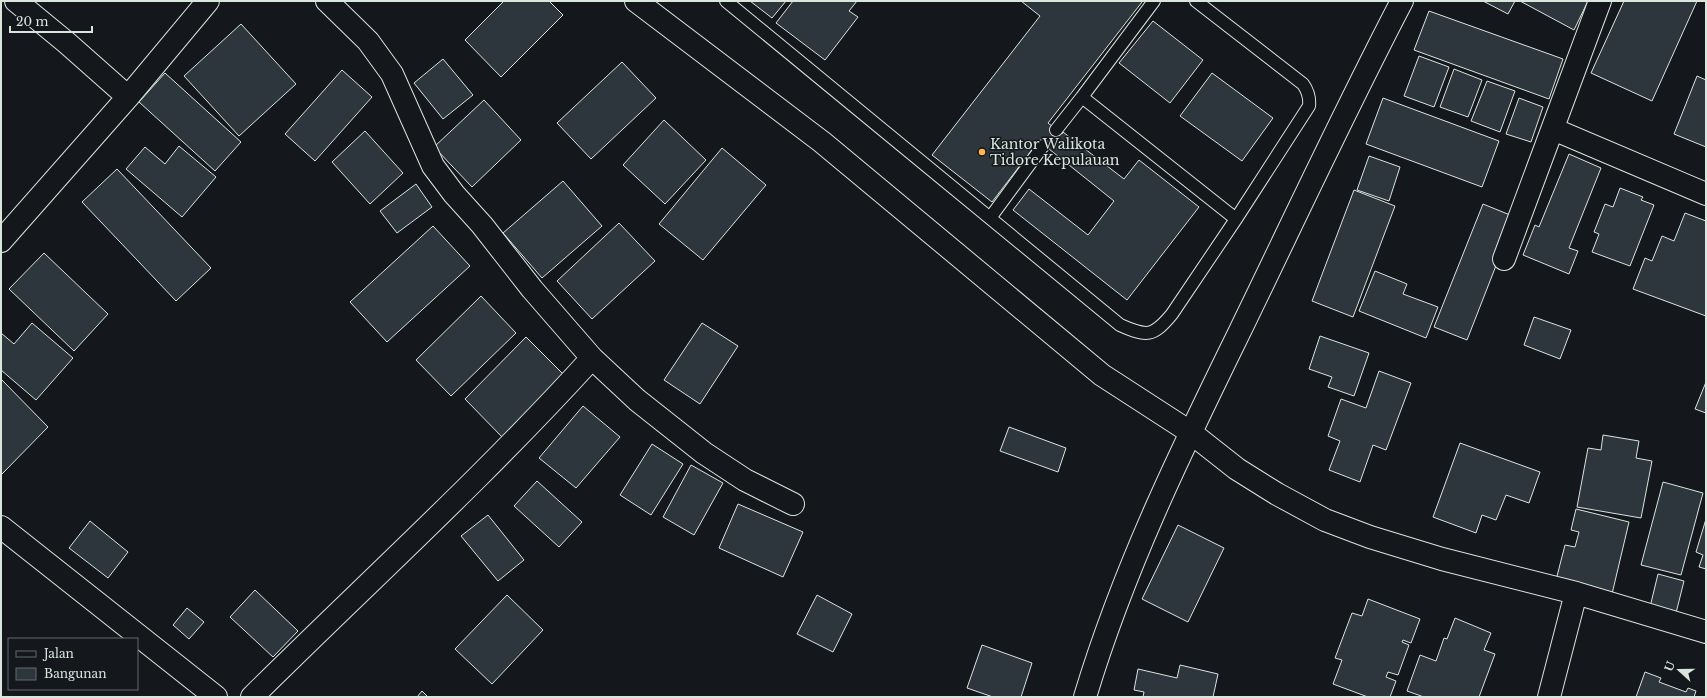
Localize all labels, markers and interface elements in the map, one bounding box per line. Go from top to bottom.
scale bar [10,8,92,34]
text: 20 m [16,14,48,29]
place label: Kantor Walikota Tidore Kepulauan [990,135,1120,169]
marker: Kantor Walikota Tidore Kepulauan [977,147,987,157]
legend [8,638,138,690]
text: Jalan [42,646,74,661]
north arrow [1659,650,1699,690]
text: U [1661,659,1678,673]
text: Bangunan [44,666,107,681]

